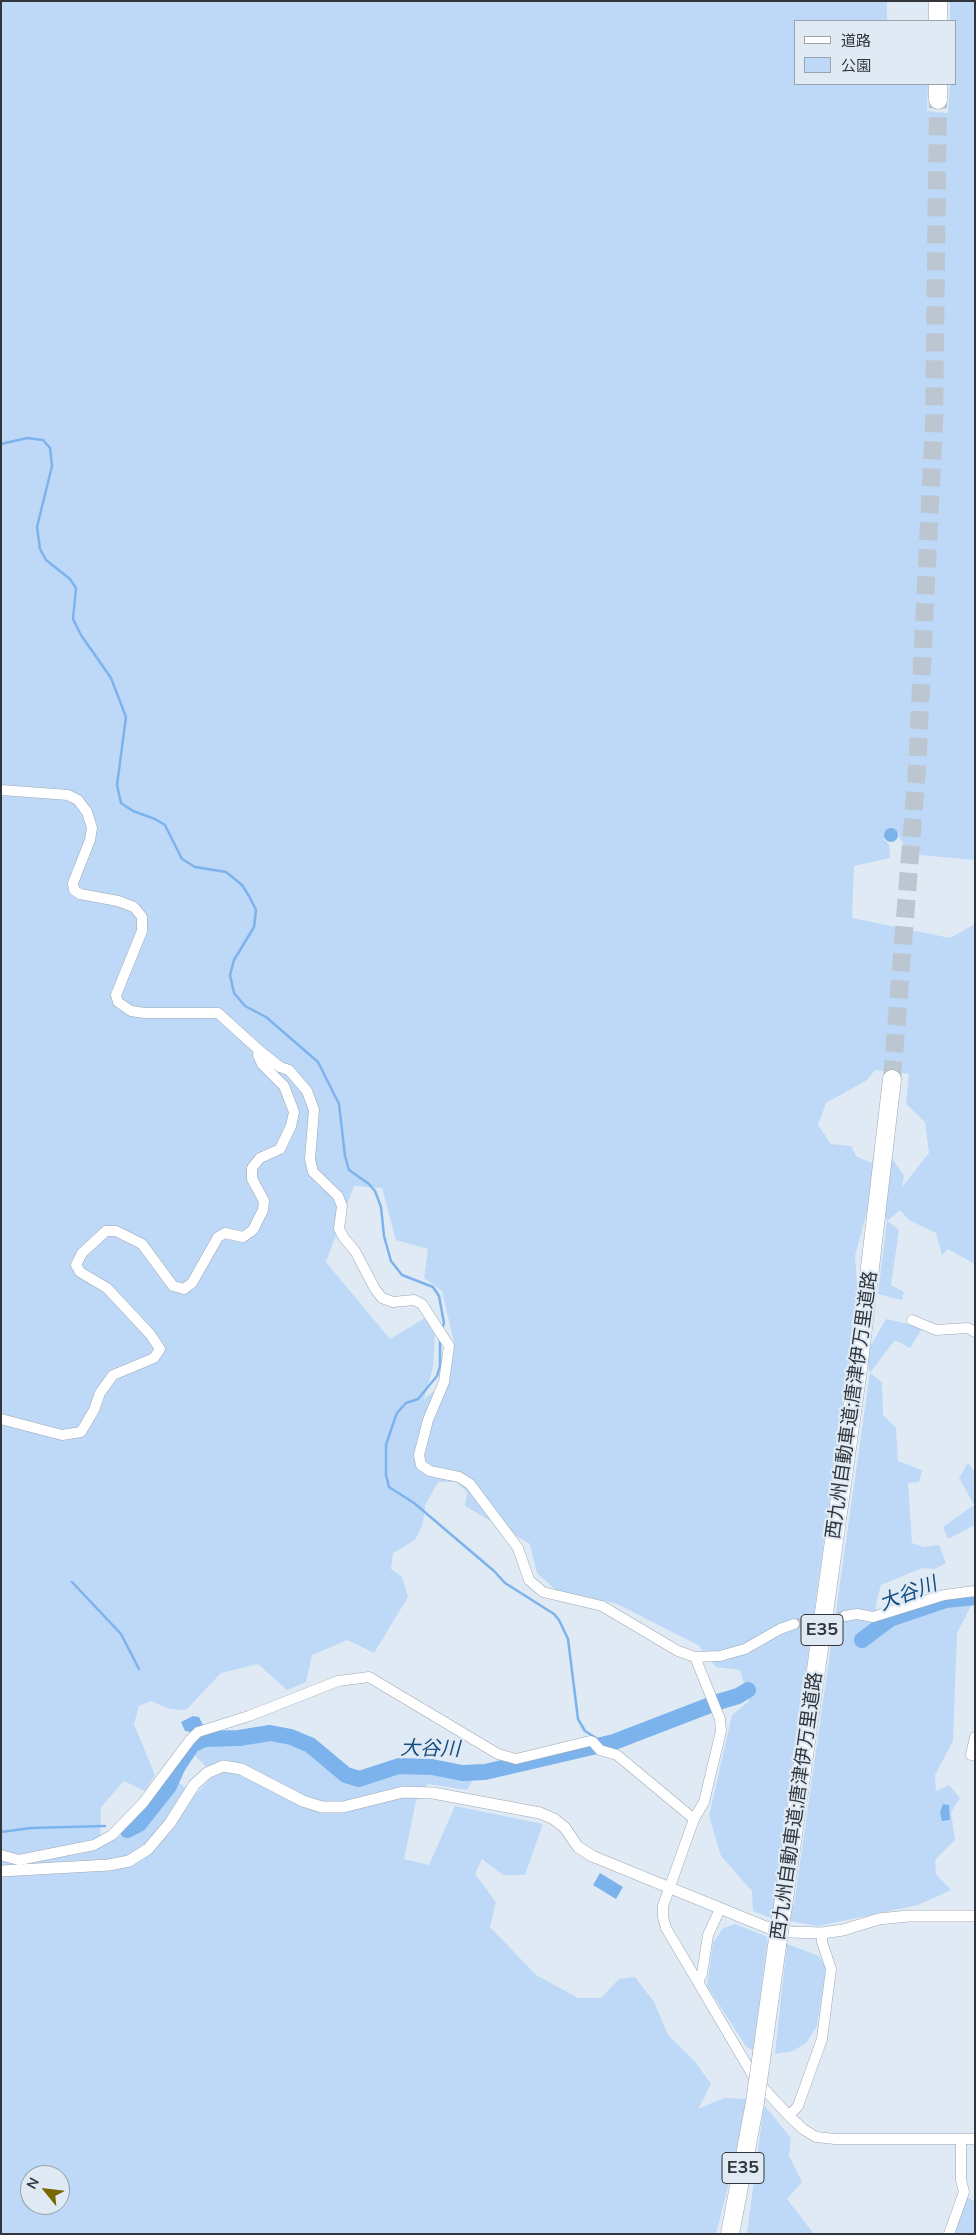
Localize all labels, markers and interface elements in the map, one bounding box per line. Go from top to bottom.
legend [794,20,956,85]
text: 道路 [841,31,871,50]
text: 公園 [841,56,871,75]
street label: 西九州自動車道;唐津伊万里道路 [822,1270,882,1540]
water label: 大谷川 [876,1572,940,1616]
road number: E35 [801,1614,843,1646]
street label: 西九州自動車道;唐津伊万里道路 [767,1671,827,1941]
water label: 大谷川 [400,1736,460,1762]
road number: E35 [722,2152,764,2184]
north arrow [20,2165,70,2215]
text: N [22,2174,43,2192]

